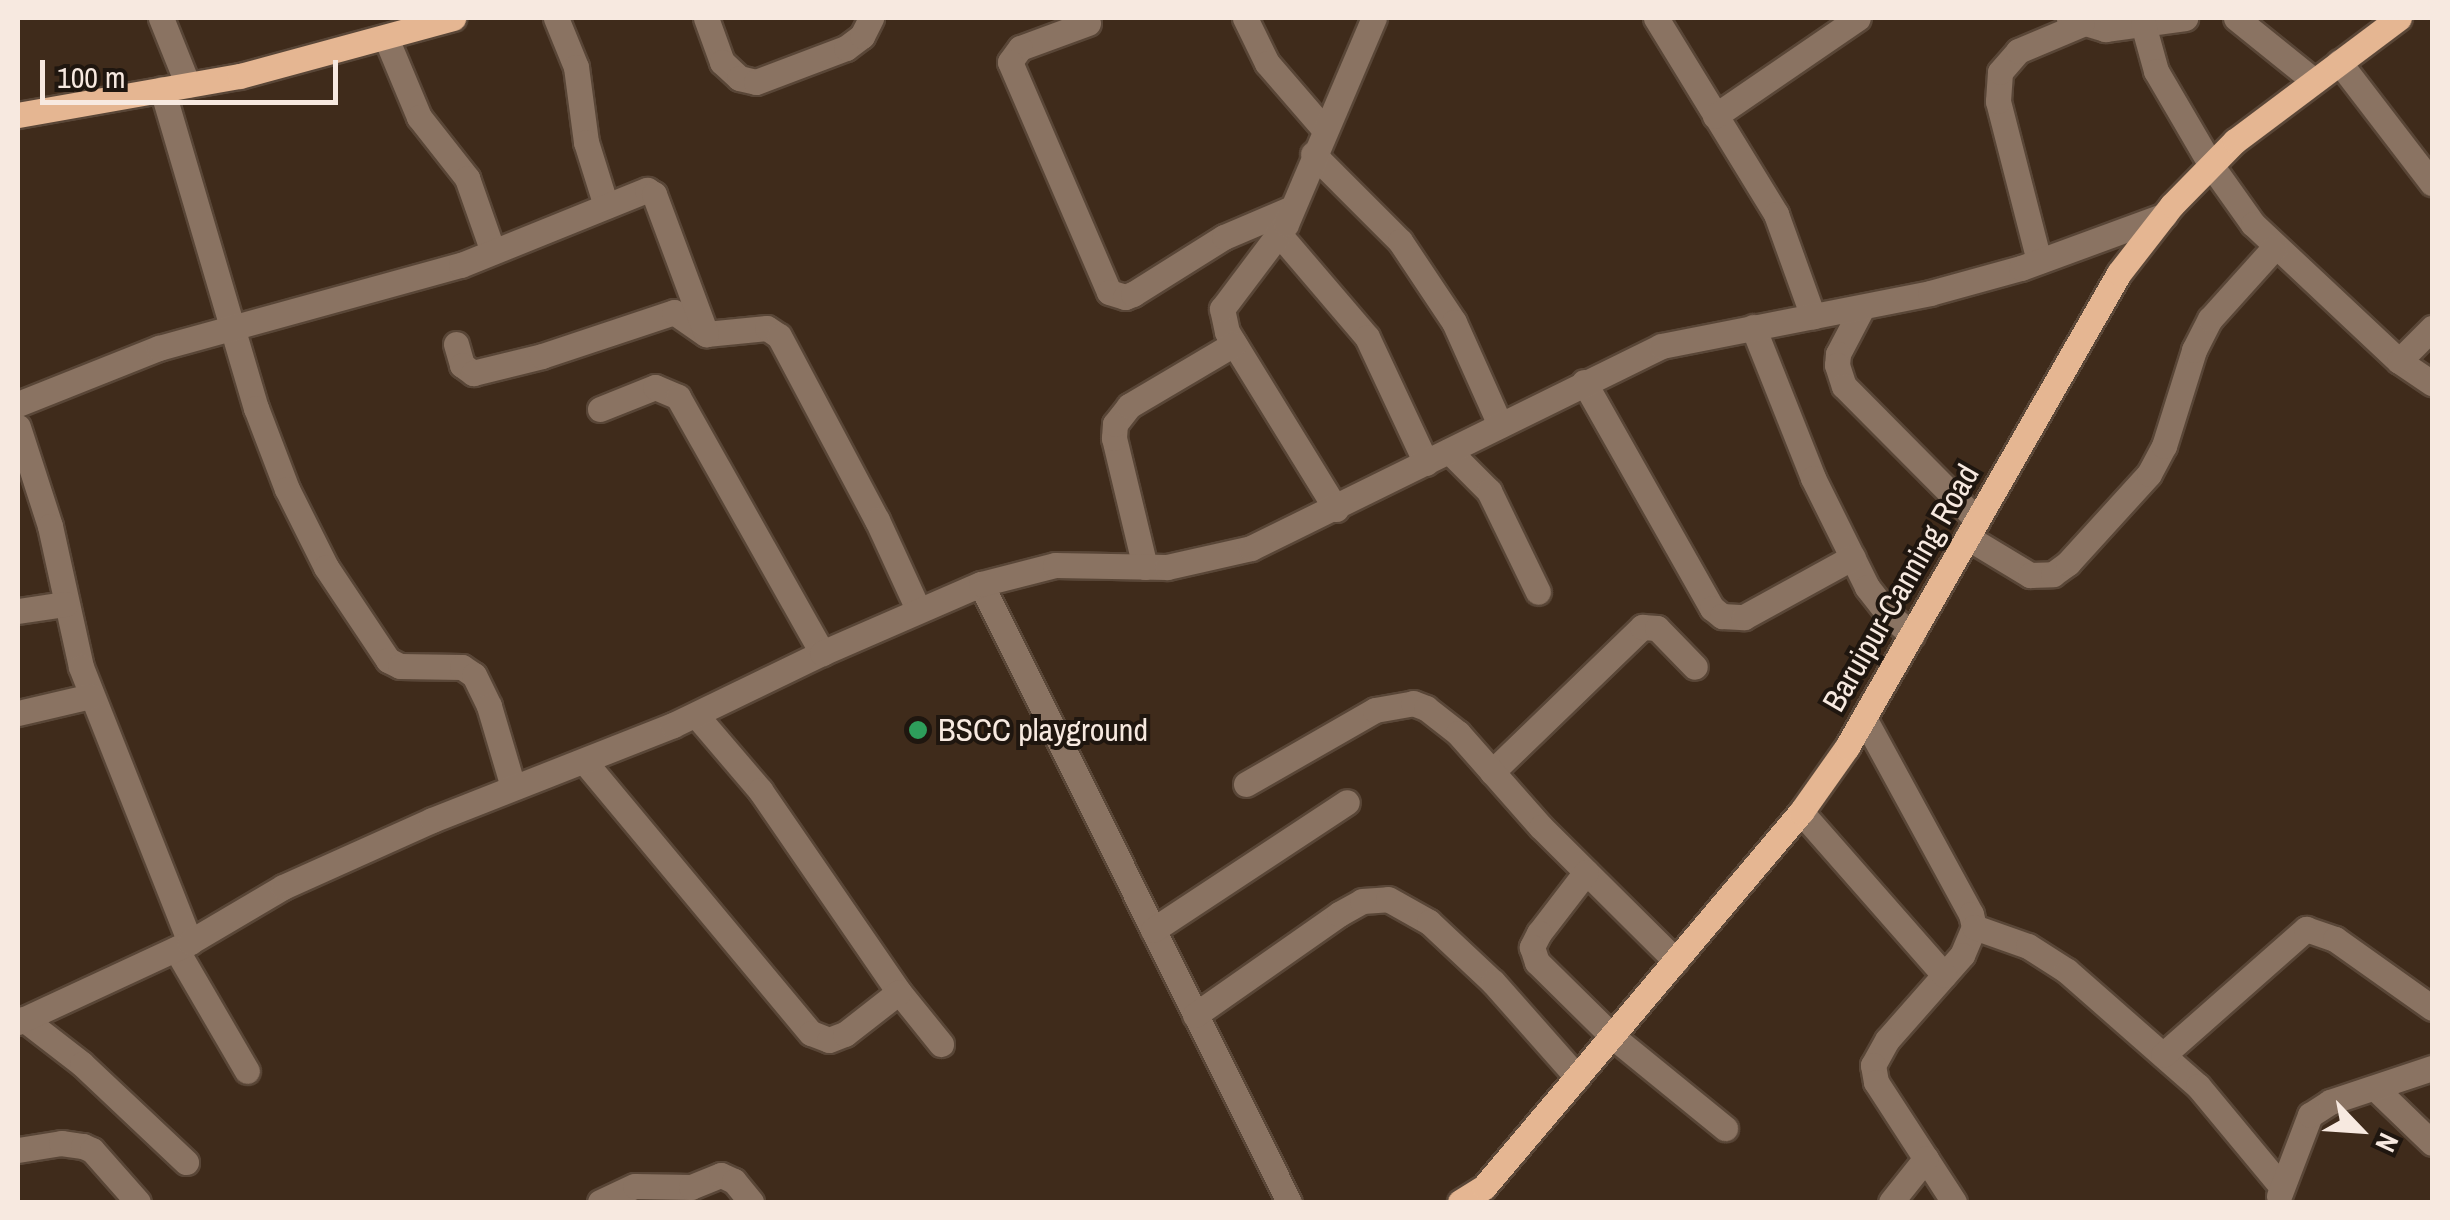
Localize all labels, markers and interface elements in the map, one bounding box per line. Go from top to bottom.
scale bar [45,40,342,102]
text: 100 m [57,57,125,97]
street label: Baruipur-Canning Road [1815,458,1987,718]
place label: BSCC playground [938,711,1148,749]
marker: BSCC playground [907,719,929,741]
north arrow [2310,1080,2410,1180]
text: N [2366,1127,2408,1158]

